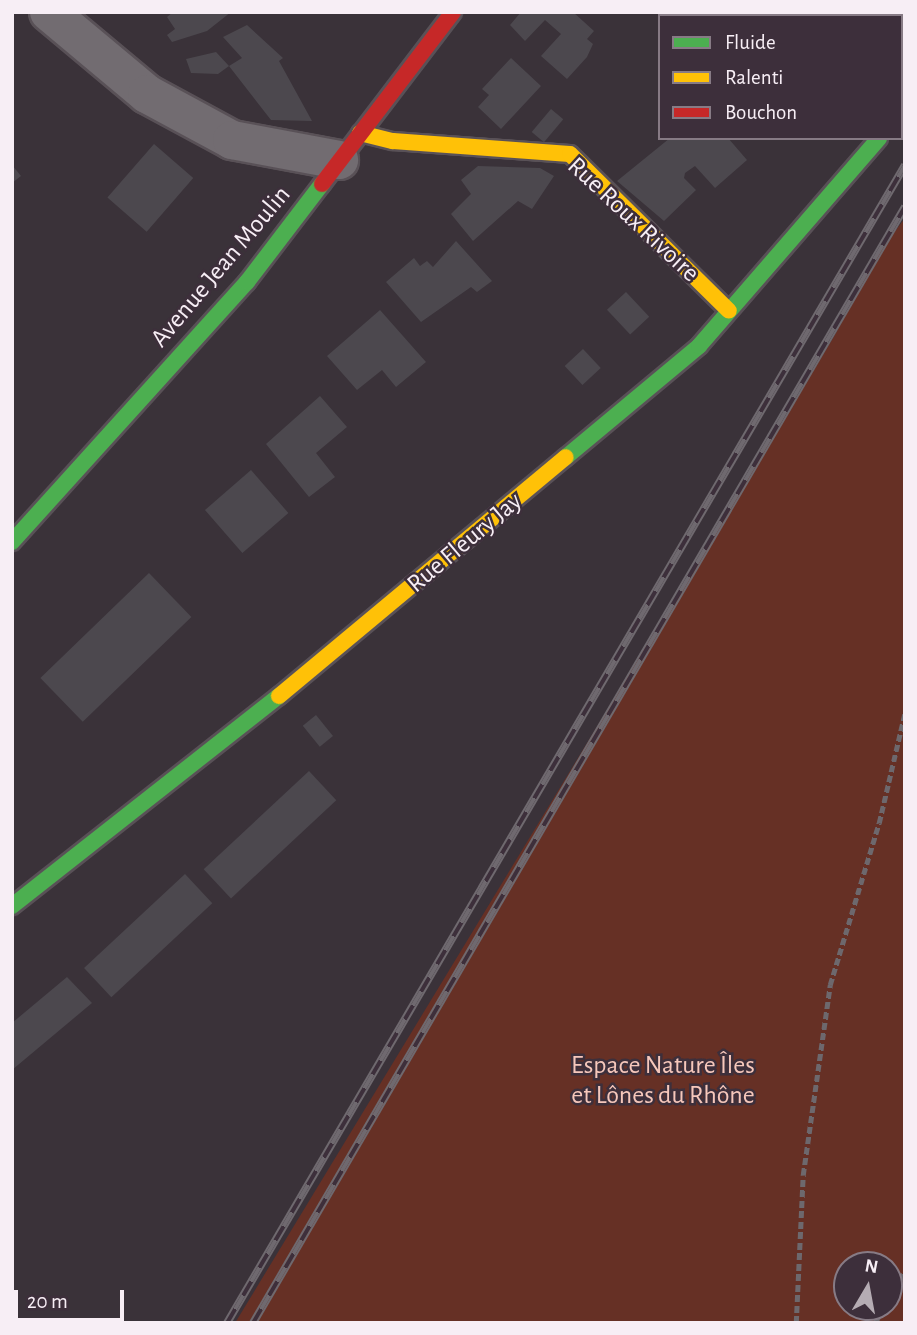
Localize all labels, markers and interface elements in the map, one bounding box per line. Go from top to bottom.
legend [658,14,903,140]
text: Fluide [725,32,776,53]
text: Ralenti [725,67,783,88]
text: Bouchon [725,102,797,123]
street label: Rue Roux Rivoire [560,151,706,289]
street label: Avenue Jean Moulin [144,180,298,354]
street label: Rue Fleury Jay [401,486,529,600]
park label: Espace Nature Îles et Lônes du Rhône [571,1050,755,1112]
north arrow [833,1251,903,1321]
text: N [863,1256,880,1277]
scale bar [18,1276,128,1320]
text: 20 m [27,1291,68,1312]

